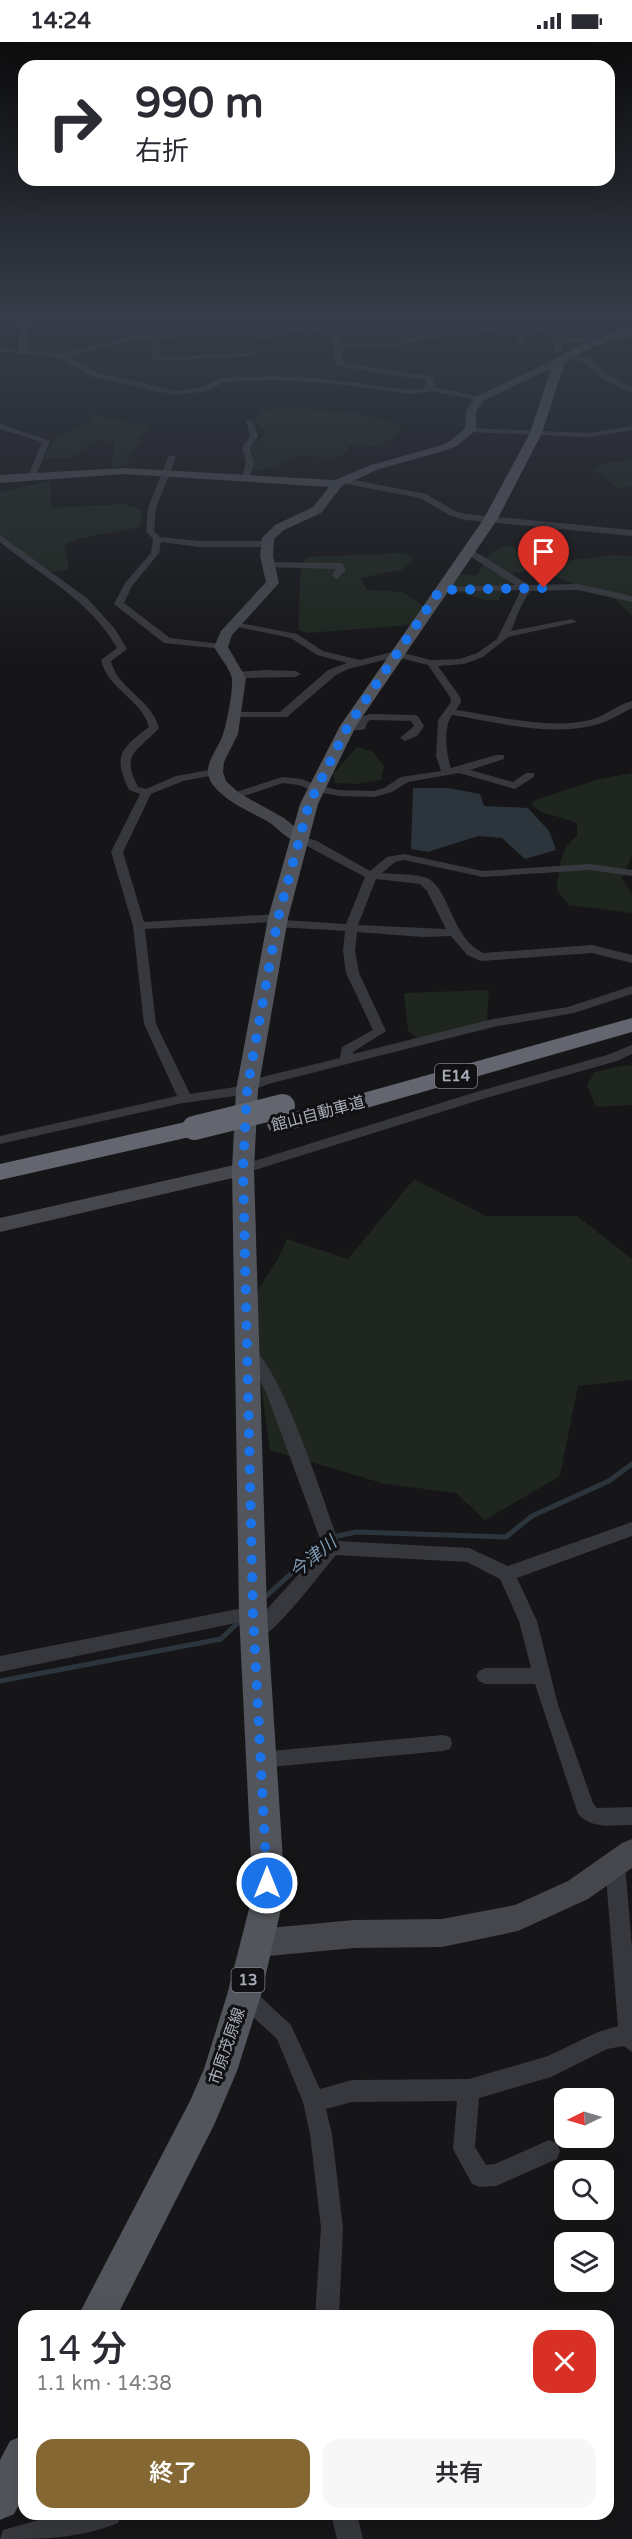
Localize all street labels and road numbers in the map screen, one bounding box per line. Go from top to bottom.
road number: E14 [435,1064,477,1088]
street label: 館山自動車道 [269,1092,367,1136]
road number: 13 [232,1968,264,1992]
street label: 市原茂原線 [205,2005,249,2087]

